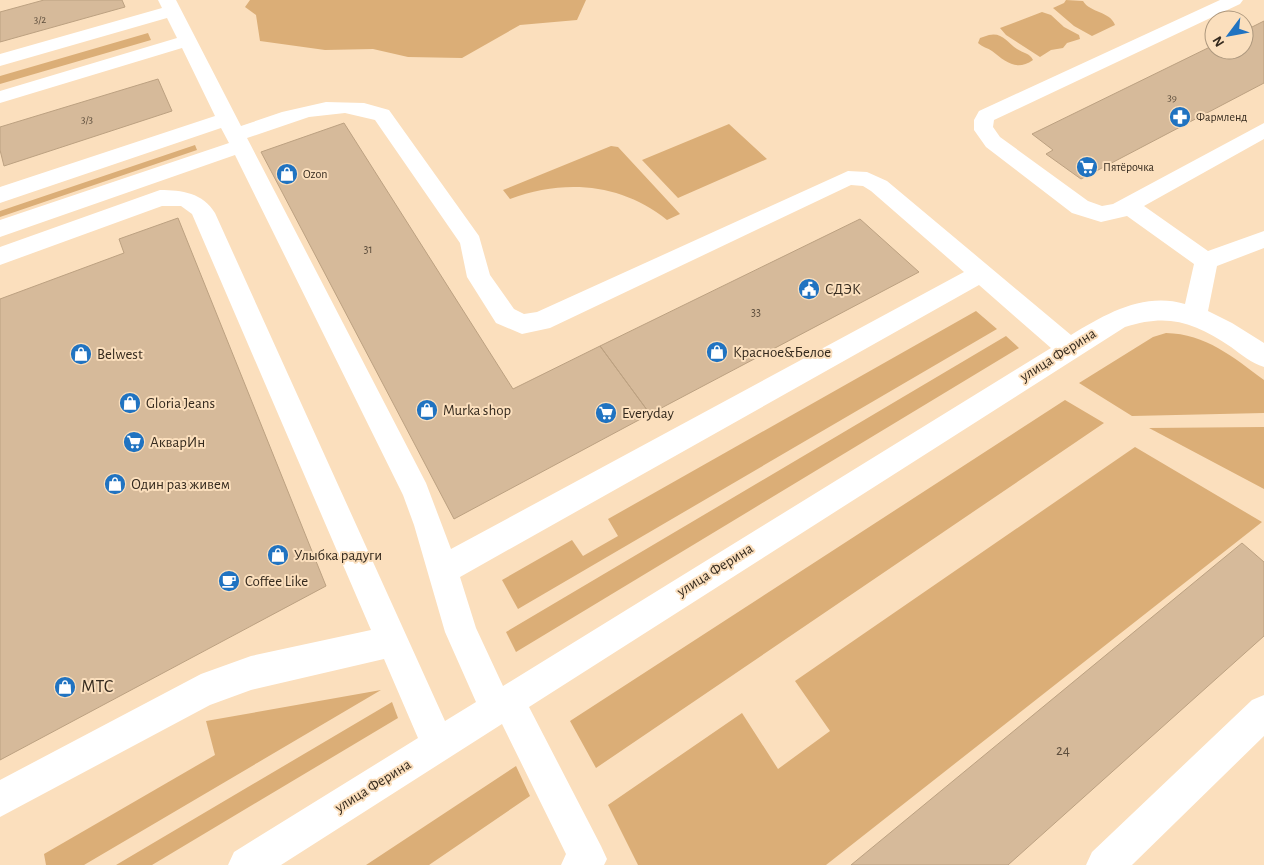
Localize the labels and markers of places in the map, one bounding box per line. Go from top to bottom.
pharmacy icon: Фармленд [1168,105,1192,129]
place label: Фармленд [1196,111,1247,123]
supermarket icon: Пятёрочка [1075,155,1099,179]
place label: Пятёрочка [1103,161,1155,173]
shop icon: Ozon [275,162,299,186]
place label: Ozon [303,168,327,180]
public building icon: СДЭК [797,277,821,301]
place label: СДЭК [825,282,861,297]
shop icon: Красное&Белое [705,340,729,364]
shop icon: Belwest [69,342,93,366]
place label: Красное&Белое [733,345,831,360]
place label: Belwest [97,347,143,362]
shop icon: Gloria Jeans [118,391,142,415]
place label: Gloria Jeans [146,396,215,411]
shop icon: Murka shop [415,398,439,422]
supermarket icon: Everyday [594,401,618,425]
place label: Murka shop [443,403,511,418]
place label: Everyday [622,406,675,421]
supermarket icon: АкварИн [122,430,146,454]
place label: АкварИн [150,435,205,450]
shop icon: Один раз живем [103,472,127,496]
place label: Один раз живем [131,477,230,492]
shop icon: Улыбка радуги [266,543,290,567]
place label: Улыбка радуги [294,548,382,563]
cafe icon: Coffee Like [217,569,241,593]
place label: Coffee Like [245,574,308,589]
shop icon: МТС [53,675,77,699]
place label: МТС [81,678,114,696]

